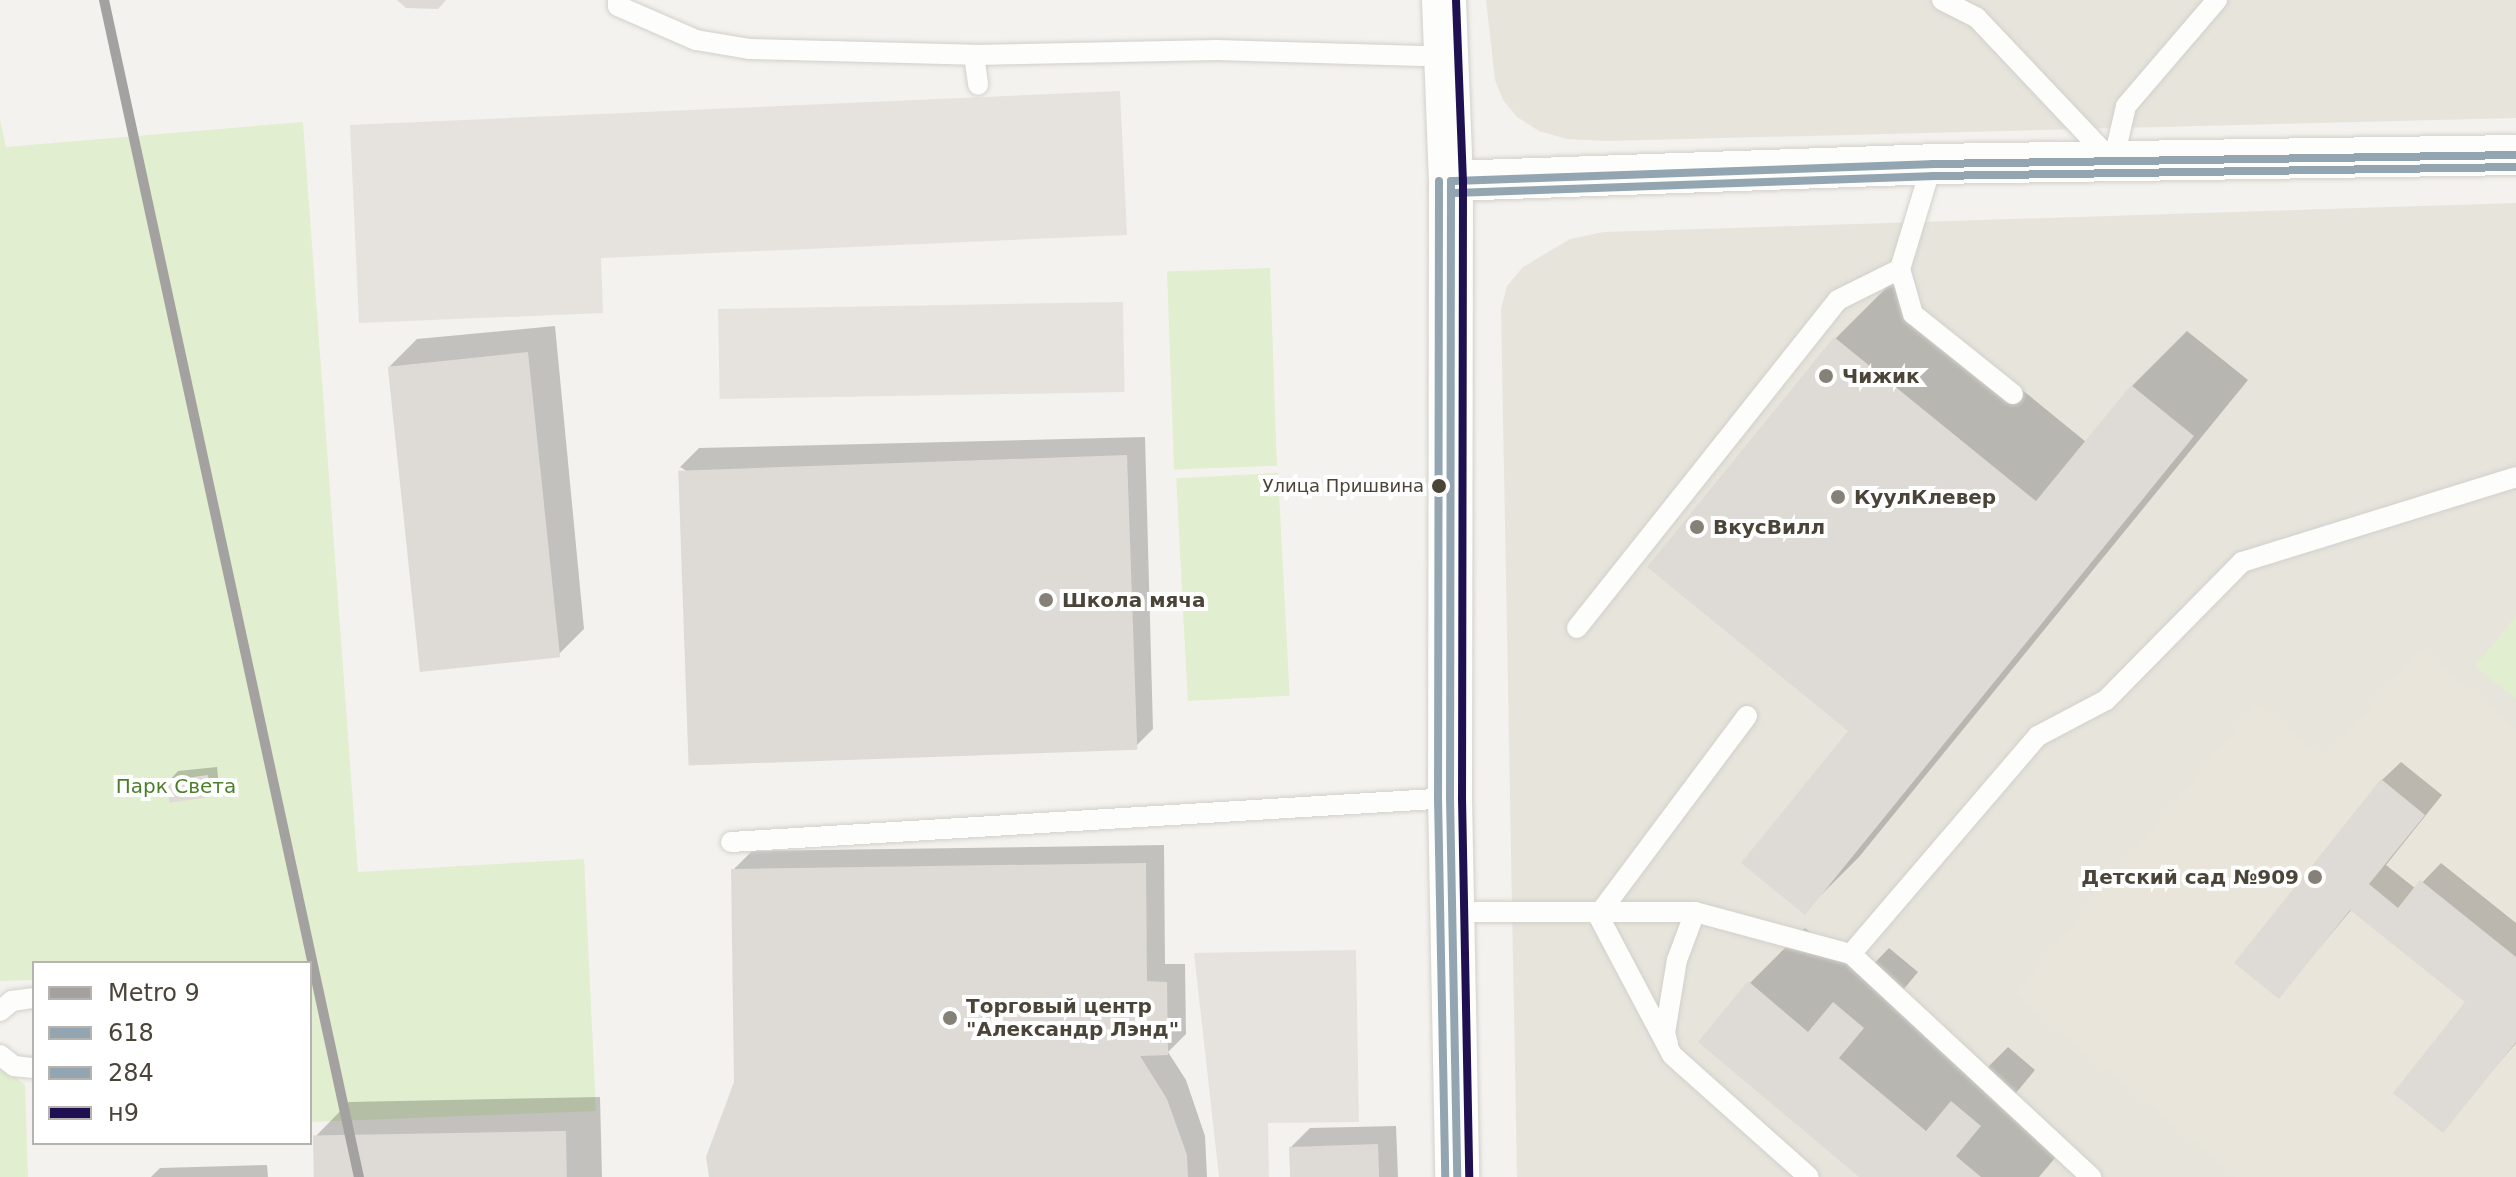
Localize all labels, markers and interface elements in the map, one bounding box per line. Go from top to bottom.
place label: Чижик [1842,364,1920,388]
marker: Чижик [1817,367,1835,385]
place label: Улица Пришвина [1263,475,1424,497]
marker: Улица Пришвина [1431,478,1447,494]
place label: КуулКлевер [1854,485,1996,509]
marker: КуулКлевер [1829,488,1847,506]
place label: ВкусВилл [1713,515,1825,539]
marker: ВкусВилл [1688,518,1706,536]
place label: Школа мяча [1062,588,1206,612]
marker: Школа мяча [1037,591,1055,609]
park label: Парк Света [116,774,236,798]
place label: Детский сад №909 [2081,865,2299,889]
marker: Детский сад №909 [2306,868,2324,886]
legend [32,961,312,1145]
text: Metro 9 [108,979,200,1007]
place label: Торговый центр "Александр Лэнд" [966,994,1179,1041]
marker: Торговый центр "Александр Лэнд" [941,1009,959,1027]
text: 618 [108,1019,154,1047]
text: 284 [108,1059,154,1087]
text: н9 [108,1099,139,1127]

